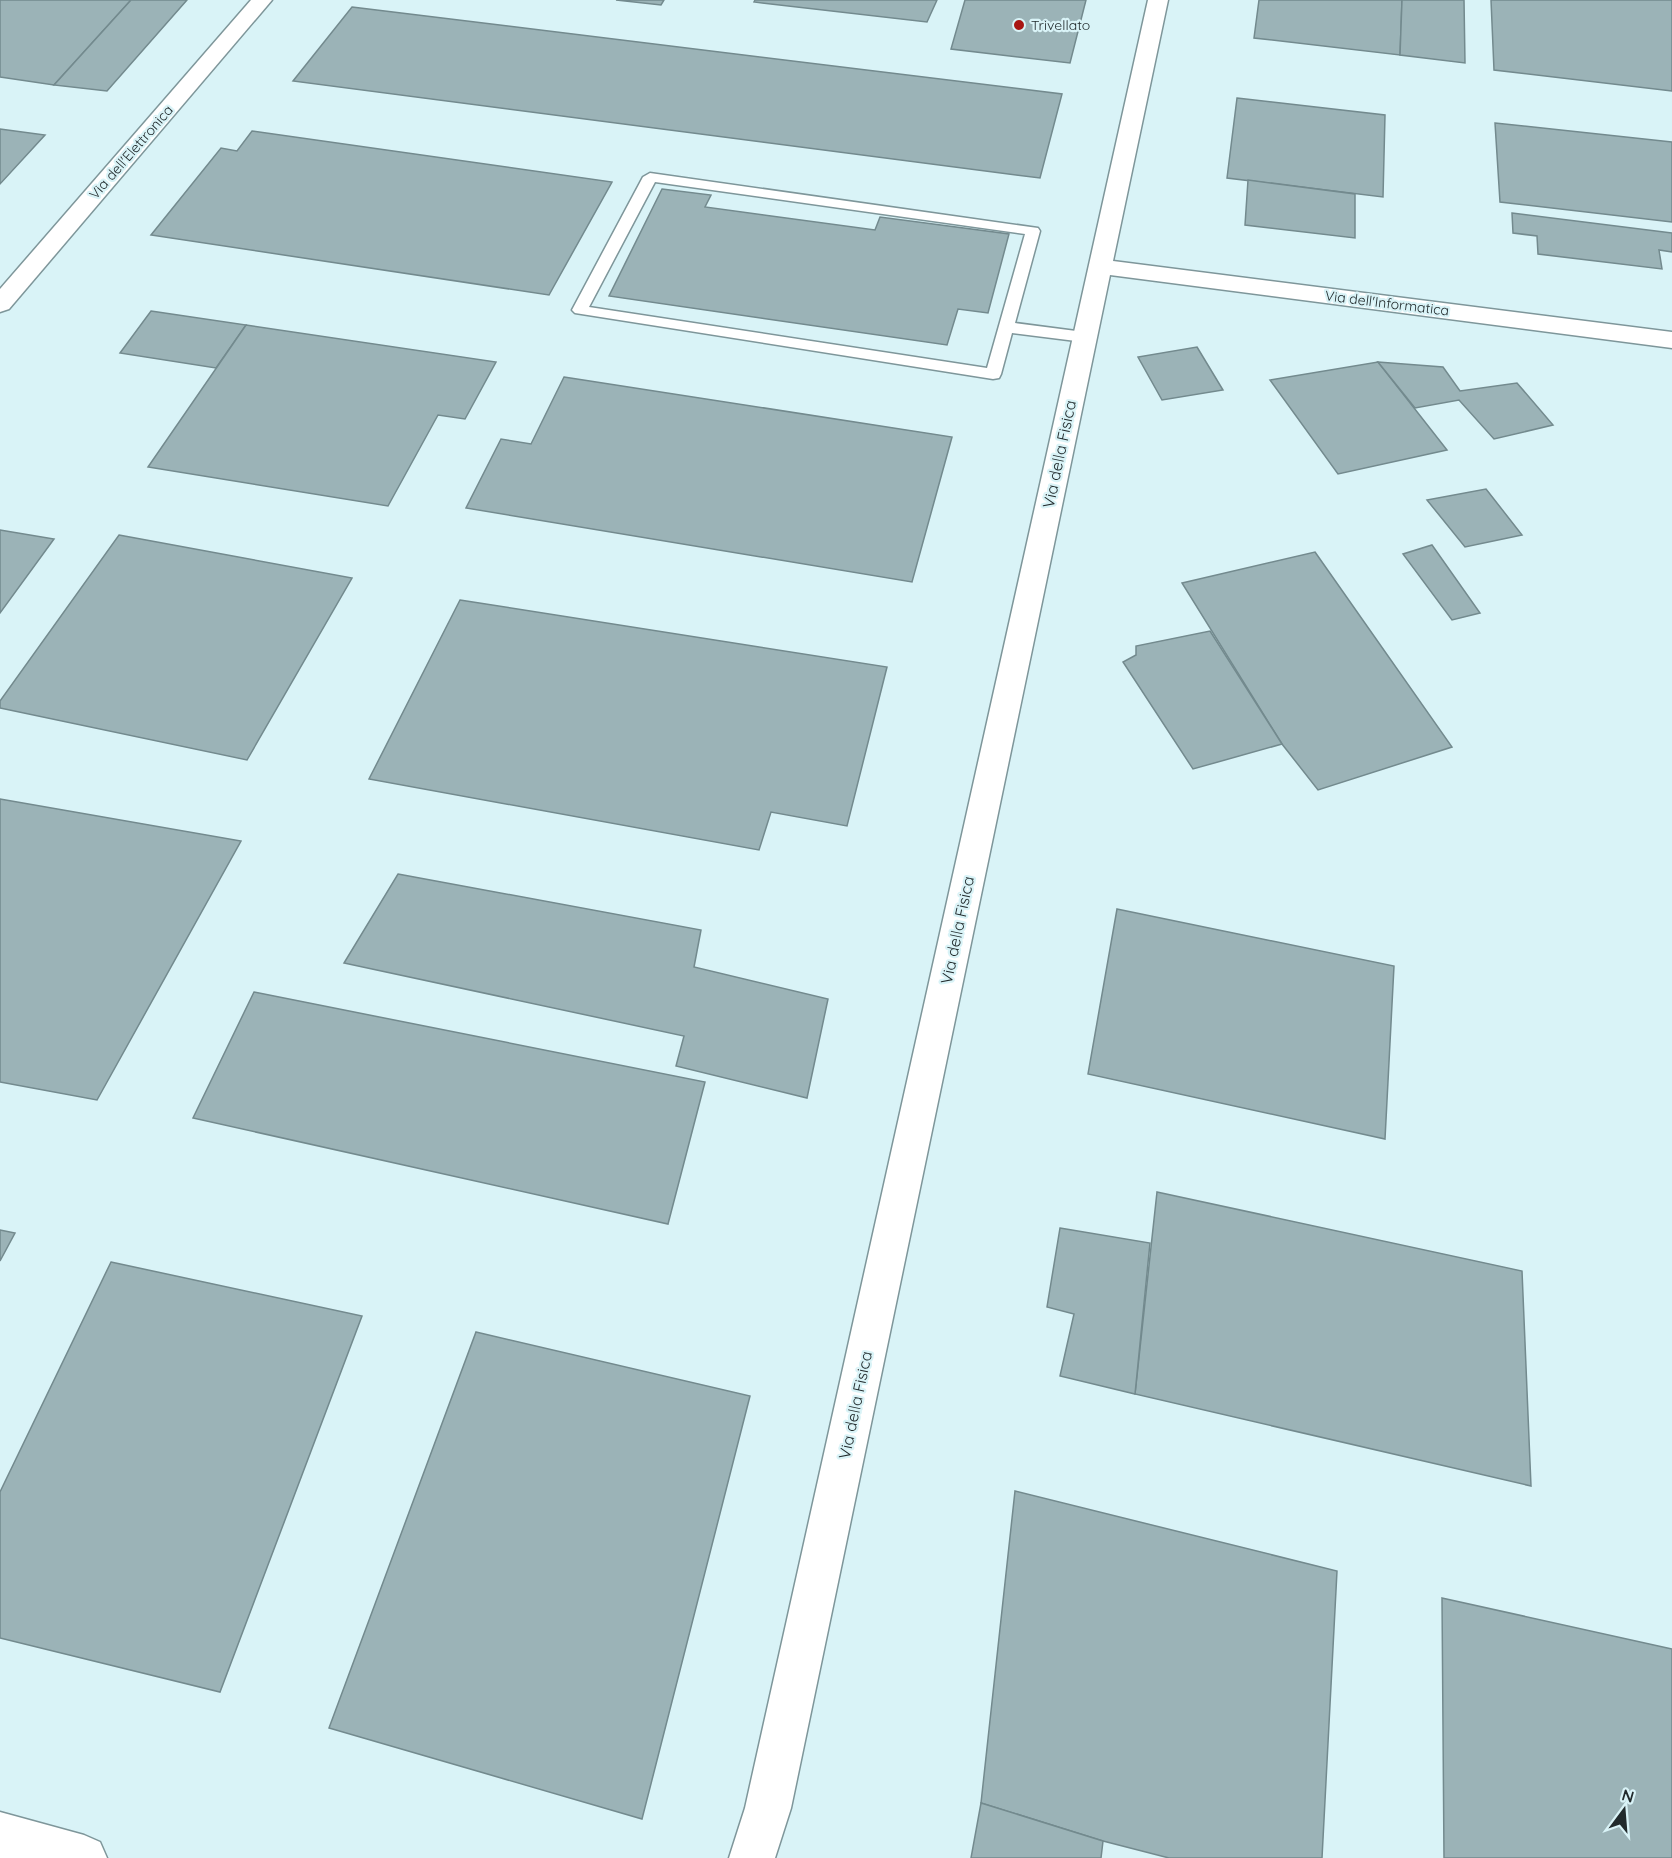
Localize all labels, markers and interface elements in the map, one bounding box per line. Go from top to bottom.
place label: Trivellato [1031,16,1090,34]
marker: Trivellato [1012,18,1026,32]
street label: Via dell'Elettronica [85,101,177,203]
street label: Via dell'Informatica [1324,286,1450,320]
street label: Via della Fisica [1038,398,1080,510]
street label: Via della Fisica [936,874,978,986]
street label: Via della Fisica [834,1349,876,1461]
north arrow [1594,1780,1654,1840]
text: N [1620,1784,1637,1807]

